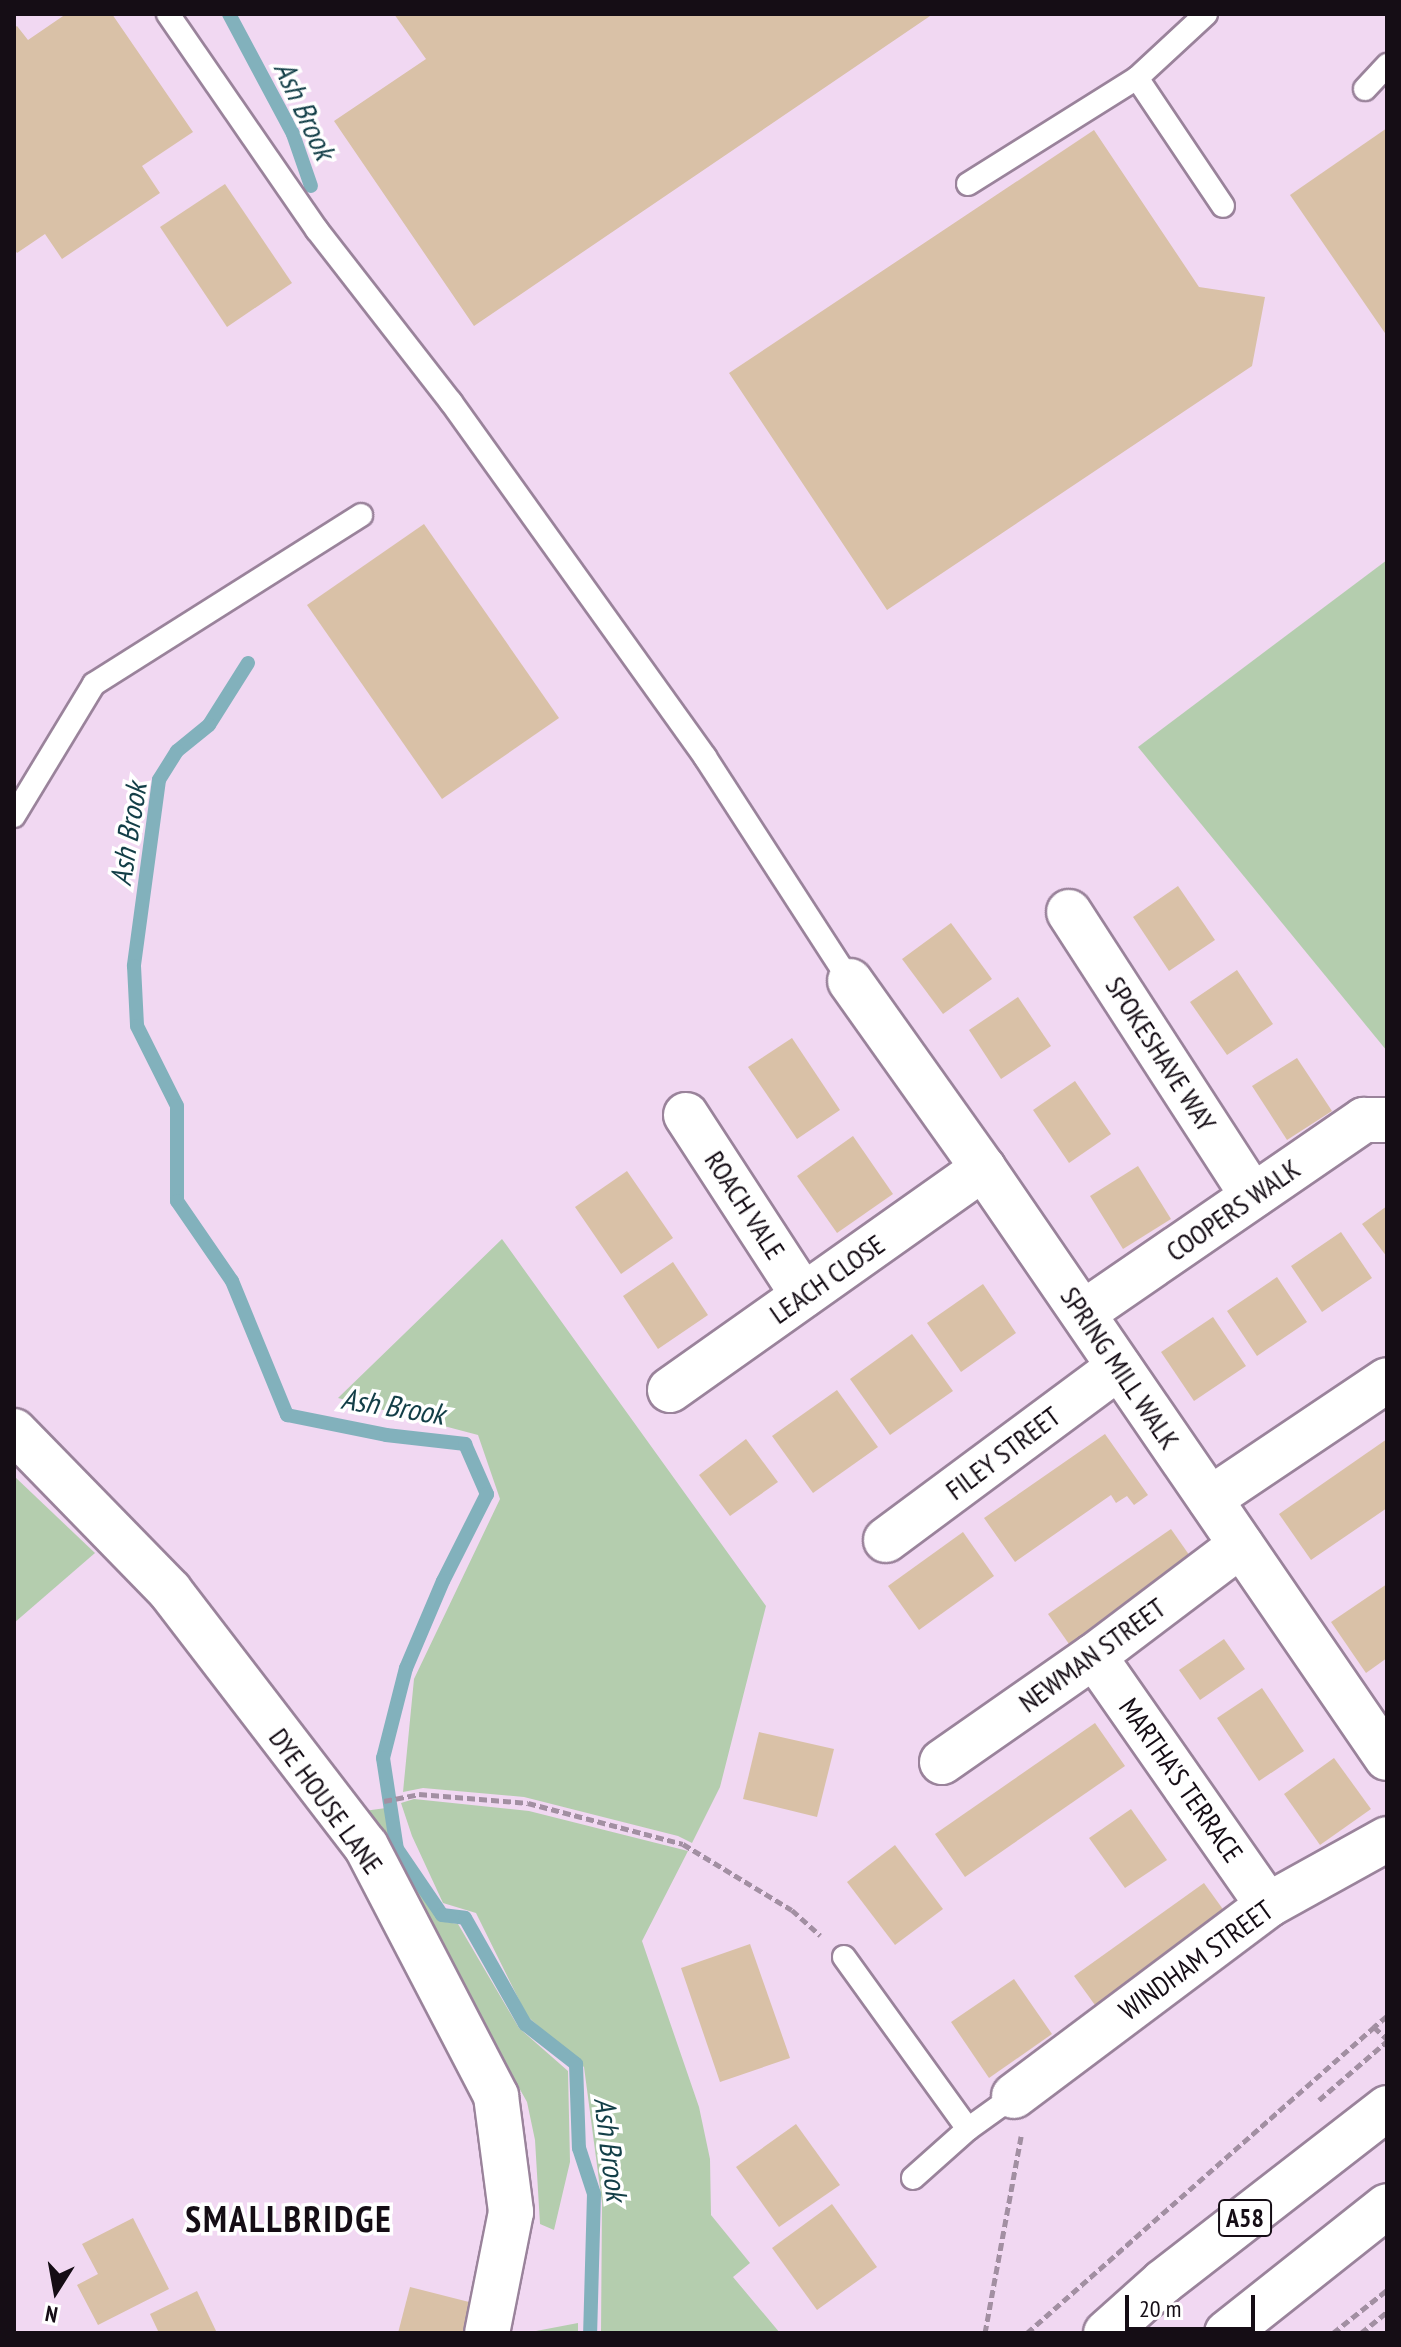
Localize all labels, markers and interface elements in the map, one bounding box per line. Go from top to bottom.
water label: Ash Brook [267,55,343,165]
water label: Ash Brook [102,780,154,888]
street label: SPOKESHAVE WAY [1098,970,1224,1138]
street label: ROACH VALE [698,1144,792,1266]
street label: COOPERS WALK [1160,1152,1306,1268]
street label: LEACH CLOSE [763,1227,891,1331]
street label: SPRING MILL WALK [1053,1280,1187,1456]
water label: Ash Brook [339,1380,447,1432]
street label: FILEY STREET [939,1399,1067,1507]
street label: NEWMAN STREET [1012,1591,1172,1719]
street label: MARTHA'S TERRACE [1112,1691,1250,1869]
street label: DYE HOUSE LANE [262,1722,390,1880]
street label: WINDHAM STREET [1113,1893,1279,2027]
water label: Ash Brook [587,2095,635,2203]
road number: A58 [1217,2196,1273,2240]
district label: SMALLBRIDGE [185,2197,393,2241]
north arrow [16,2251,96,2331]
scale bar [1129,2279,1259,2329]
text: 20 m [1139,2293,1181,2324]
text: N [43,2300,60,2329]

